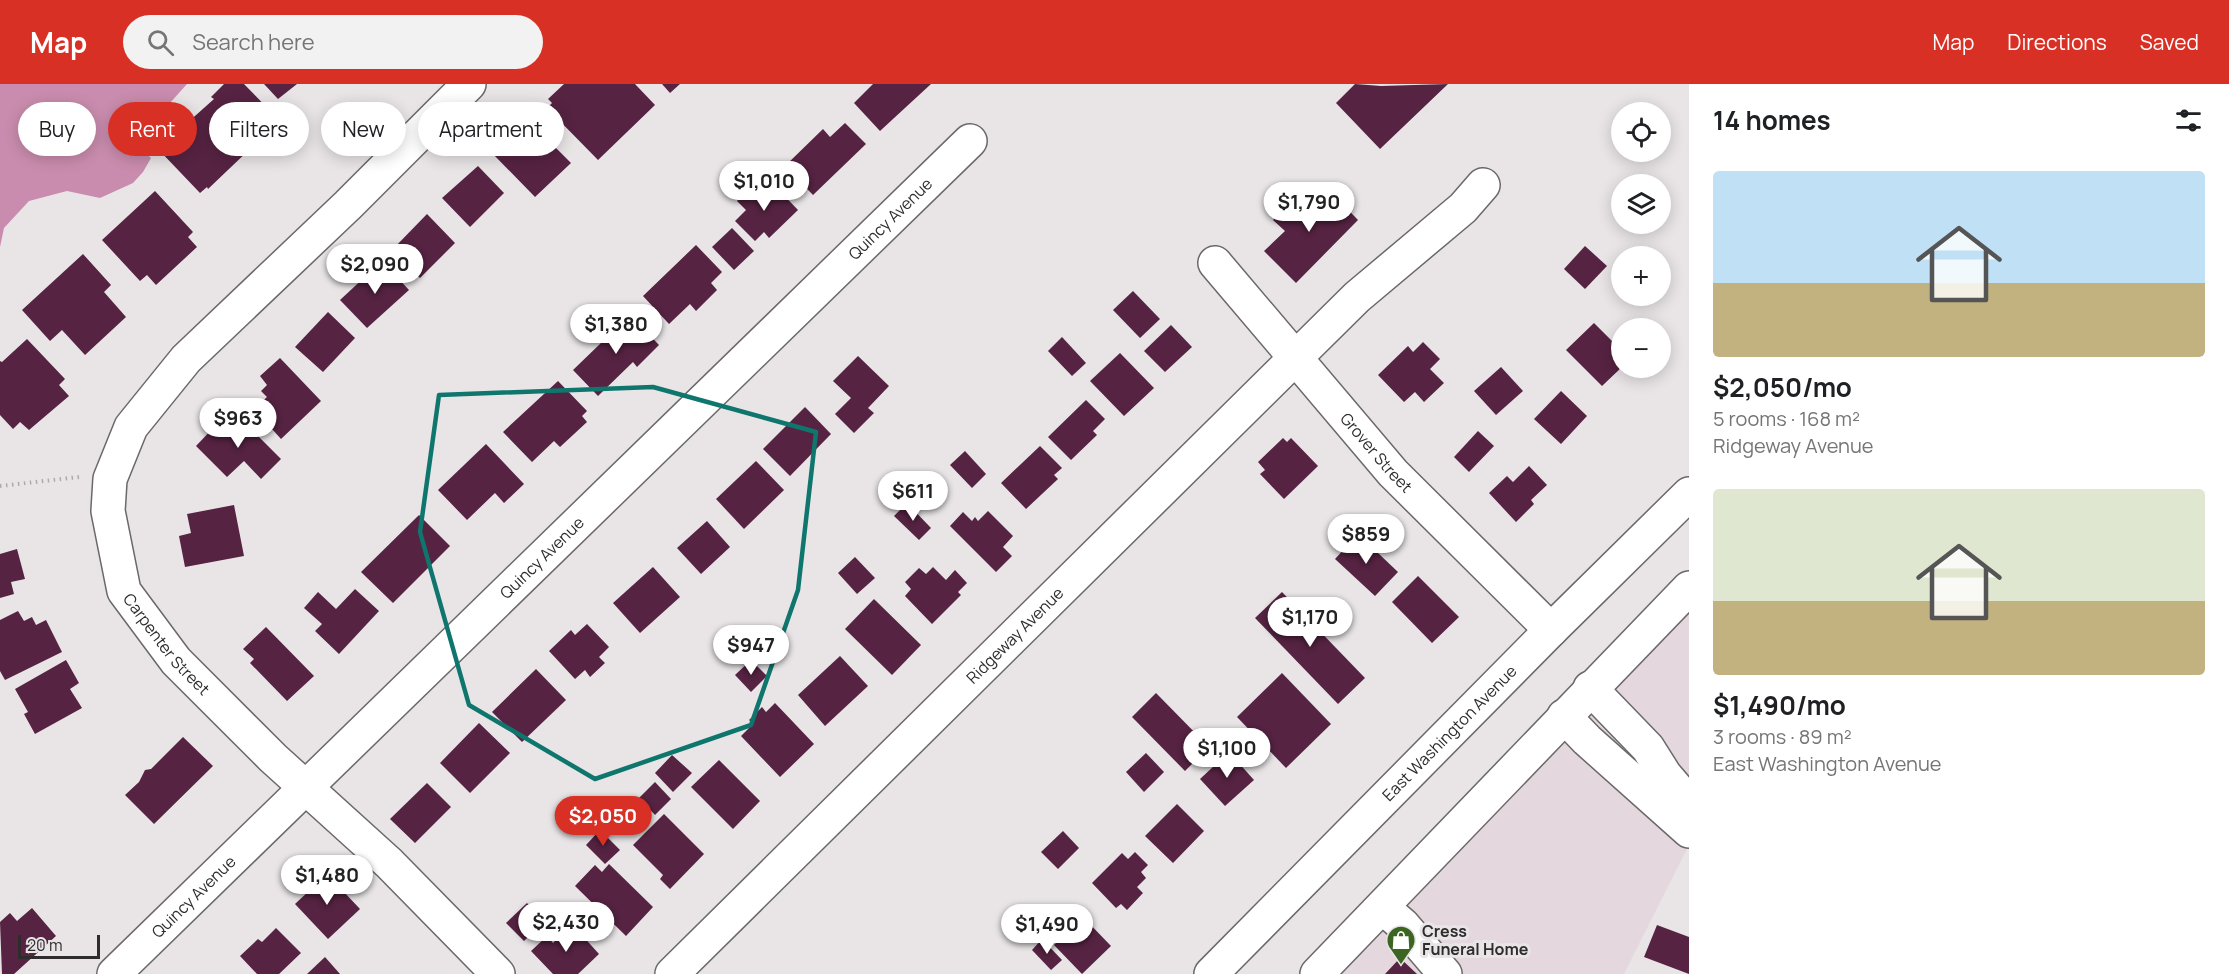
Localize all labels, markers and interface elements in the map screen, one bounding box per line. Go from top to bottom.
search box [123,15,543,69]
text: Map [30,23,87,61]
icon: search [144,26,177,59]
text: Search here [192,27,315,57]
text: Map [1933,28,1974,56]
text: Directions [2007,28,2107,56]
text: Saved [2140,28,2199,56]
chip: Buy [18,102,96,156]
chip: Rent [108,102,197,156]
chip: Filters [209,102,309,156]
chip: New [321,102,406,156]
chip: Apartment [418,102,564,156]
map controls [1611,102,1671,378]
button: locate [1611,102,1671,162]
text: 14 homes [1713,102,1831,138]
icon: filters [2172,104,2205,137]
pin: $1,010 [715,161,813,212]
text: $1,010 [733,167,795,194]
street label: Quincy Avenue [843,173,937,265]
button: layers [1611,174,1671,234]
pin: $1,790 [1260,182,1358,233]
text: $1,790 [1278,188,1340,215]
icon: home [1905,210,2013,318]
pin: $2,090 [326,244,424,295]
button: + [1611,246,1671,306]
text: $2,090 [340,250,410,277]
pin: $1,380 [567,304,665,355]
text: $1,380 [584,310,648,337]
button: − [1611,318,1671,378]
text: $2,050/mo [1713,369,1852,405]
pin: $963 [202,398,274,449]
text: $963 [213,404,263,431]
text: 5 rooms · 168 m² [1713,405,1860,432]
street label: Grover Street [1336,408,1417,497]
text: Ridgeway Avenue [1713,432,1874,459]
pin: $611 [877,471,949,522]
text: $611 [892,477,934,504]
street label: Quincy Avenue [495,512,589,604]
pin: $859 [1330,514,1402,565]
text: $859 [1342,520,1390,547]
icon: home [1905,528,2013,636]
street label: Ridgeway Avenue [961,582,1068,688]
street label: Carpenter Street [118,589,215,700]
pin: $1,170 [1261,597,1359,648]
text: $1,170 [1282,603,1338,630]
pin: $947 [715,625,787,676]
text: $947 [727,631,775,658]
street label: East Washington Avenue [1377,660,1521,806]
text: $1,490/mo [1713,687,1846,723]
text: 3 rooms · 89 m² [1713,723,1852,750]
pin: $1,100 [1178,728,1276,779]
text: $1,100 [1197,734,1257,761]
text: East Washington Avenue [1713,750,1942,777]
pin: $2,050 [554,796,652,847]
text: $2,050 [569,802,637,829]
street label: Quincy Avenue [147,851,240,943]
pin: $1,480 [278,855,376,906]
text: $1,480 [295,861,359,888]
pin: $2,430 [517,902,615,953]
pin: $1,490 [998,904,1096,955]
text: $2,430 [532,908,600,935]
text: $1,490 [1015,910,1079,937]
place label: Cress Funeral Home [1422,920,1529,960]
shop icon: Cress Funeral Home [1385,924,1417,966]
scale bar [18,932,100,960]
text: 20 m [27,934,63,956]

